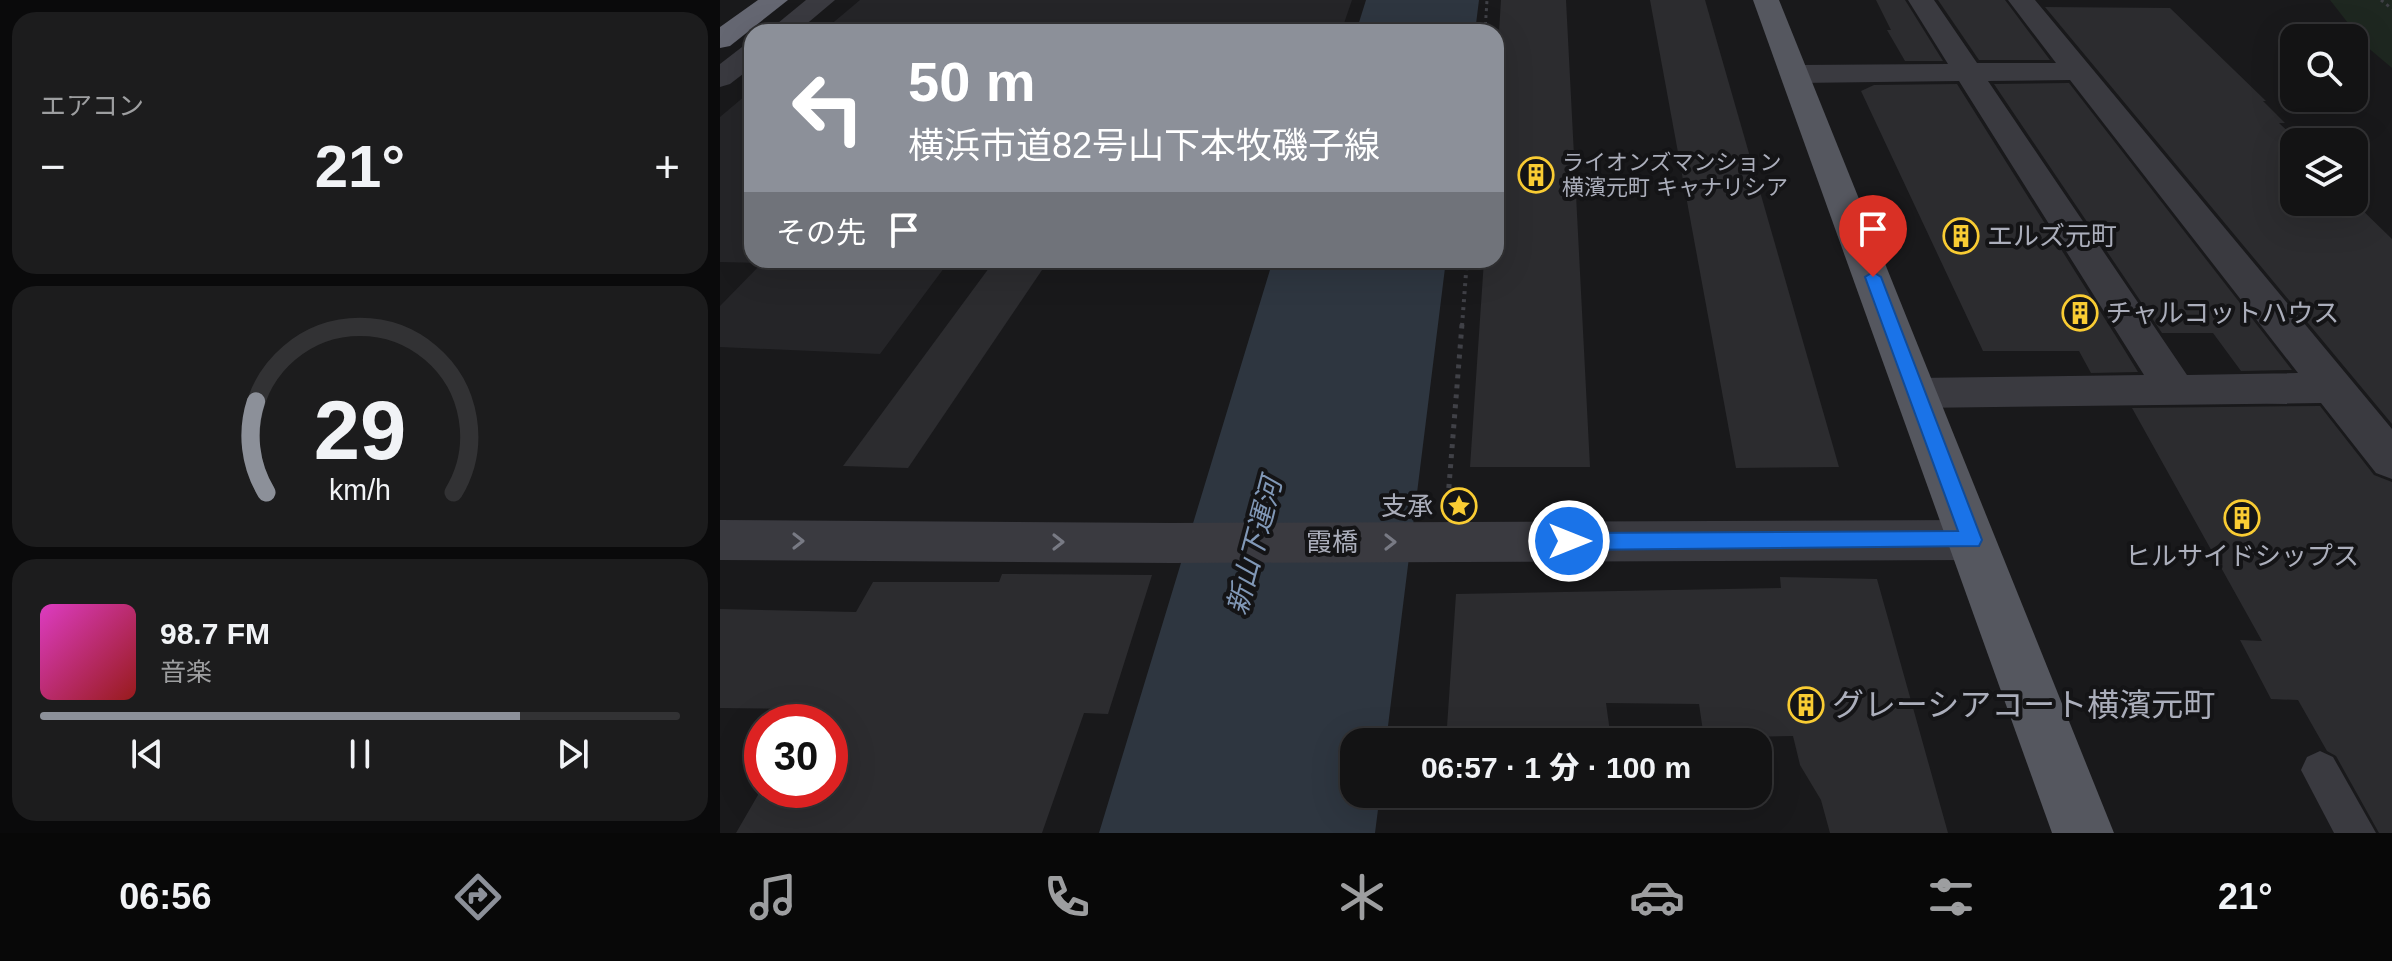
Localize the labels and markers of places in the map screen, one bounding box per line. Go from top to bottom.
place label: ライオンズマンション 横濱元町 キャナリシア [1562,150,1788,200]
building icon: ライオンズマンション 横濱元町 キャナリシア [1517,156,1555,194]
pin [1839,195,1907,277]
building icon: エルズ元町 [1942,217,1980,255]
place label: エルズ元町 [1987,221,2117,251]
building icon: チャルコットハウス [2061,294,2099,332]
place label: チャルコットハウス [2106,298,2339,328]
place icon: 支承 [1440,487,1478,525]
place label: 支承 [1381,491,1433,521]
building icon: ヒルサイドシップス [2223,499,2261,537]
place label: ヒルサイドシップス [2125,541,2359,571]
building icon: グレーシアコート横濱元町 [1787,686,1825,724]
place label: グレーシアコート横濱元町 [1832,687,2215,723]

